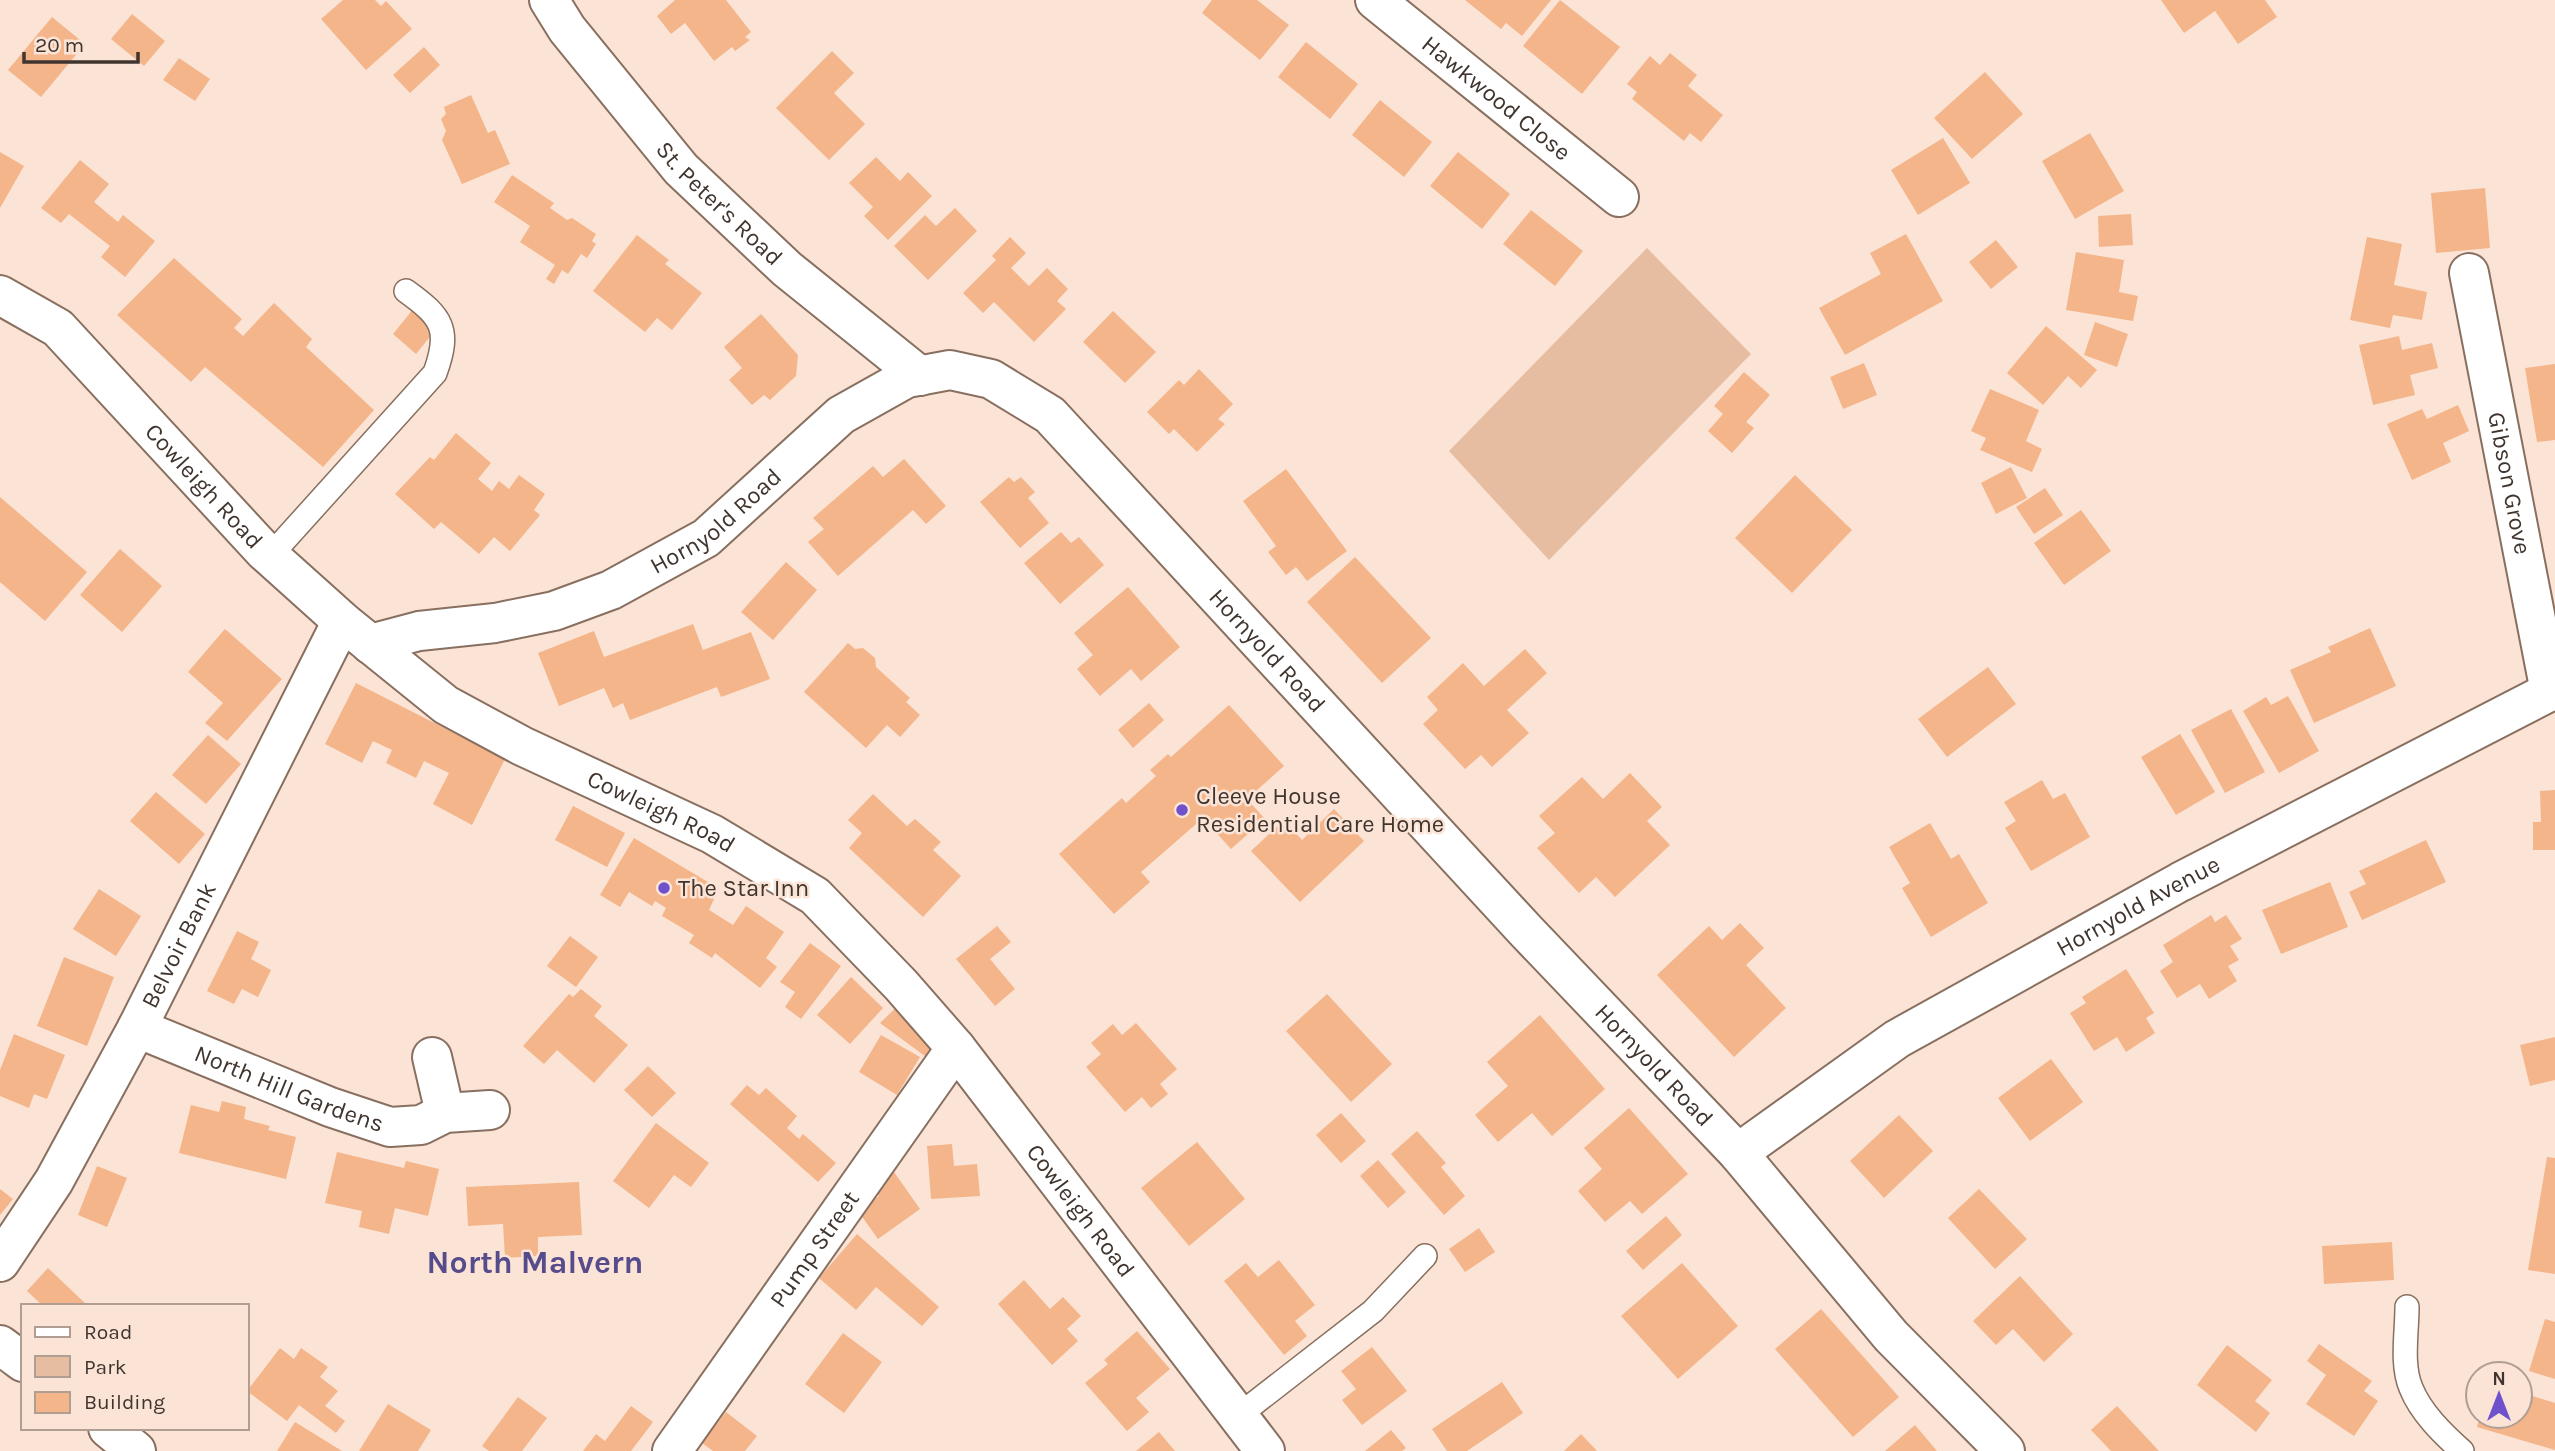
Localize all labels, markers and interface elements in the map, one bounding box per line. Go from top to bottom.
scale bar [24,21,138,65]
street label: Hawkwood Close [1416,30,1576,166]
text: 20 m [35,33,84,57]
street label: St. Peter's Road [650,136,788,271]
street label: Gibson Grove [2482,410,2537,557]
street label: Cowleigh Road [139,418,269,555]
street label: Hornyold Road [645,462,787,580]
street label: Hornyold Road [1203,583,1331,718]
street label: Cowleigh Road [583,764,740,859]
place label: Cleeve House Residential Care Home [1196,782,1444,838]
marker: Cleeve House Residential Care Home [1174,802,1190,818]
street label: Hornyold Avenue [2051,850,2225,962]
place label: The Star Inn [678,874,809,902]
street label: Belvoir Bank [135,878,222,1013]
marker: The Star Inn [656,880,672,896]
street label: Hornyold Road [1589,998,1719,1132]
street label: North Hill Gardens [191,1039,387,1138]
street label: Cowleigh Road [1021,1138,1141,1283]
street label: Pump Street [764,1185,865,1313]
district label: North Malvern [427,1244,643,1281]
legend [21,1304,248,1430]
text: Road [84,1320,132,1344]
text: Park [84,1355,127,1379]
north arrow [2464,1360,2534,1430]
text: N [2492,1368,2506,1390]
text: Building [84,1390,165,1414]

